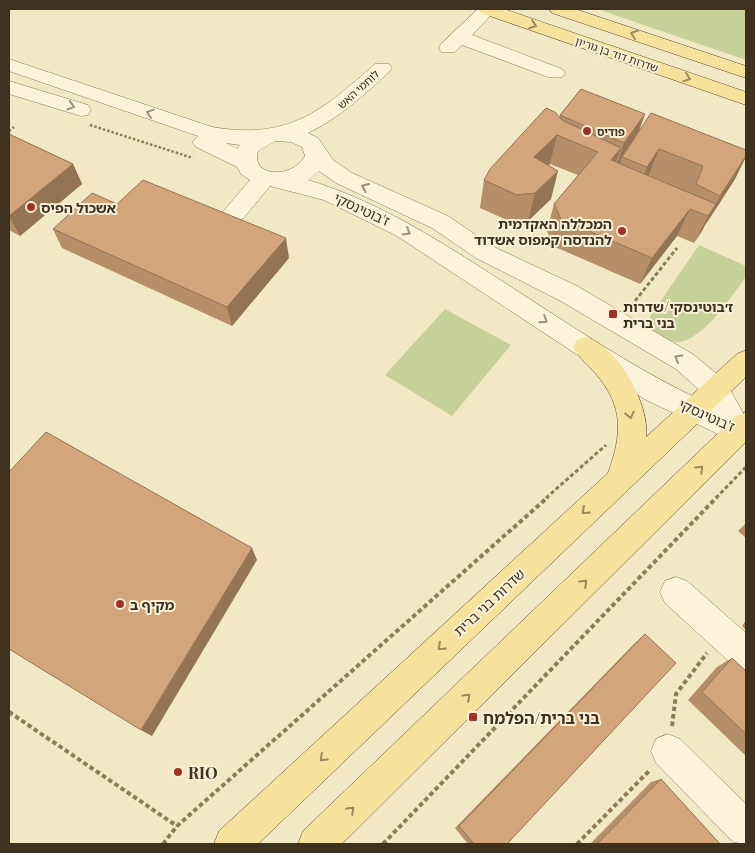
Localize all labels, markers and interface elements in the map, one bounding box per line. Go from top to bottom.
one-way arrow [529,19,537,29]
one-way arrow [630,30,638,40]
street label: שדרות דוד בן גוריון [574,33,660,75]
street label: לוחמי האש [334,66,382,112]
one-way arrow [682,72,691,82]
one-way arrow [66,101,74,111]
one-way arrow [147,109,155,119]
place label: פודיס [597,124,625,139]
marker: פודיס [581,125,593,137]
one-way arrow [361,183,370,194]
street label: ז'בוטינסקי [331,188,393,230]
place label: אשכול הפיס [41,198,116,217]
marker: אשכול הפיס [25,201,37,213]
place label: המכללה האקדמית להנדסה קמפוס אשדוד [474,214,612,249]
marker: המכללה האקדמית להנדסה קמפוס אשדוד [616,225,628,237]
one-way arrow [402,226,411,236]
place label: ז׳בוטינסקי/שדרות בני ברית [623,297,733,332]
marker: ז׳בוטינסקי/שדרות בני ברית [607,308,619,320]
one-way arrow [538,314,548,323]
one-way arrow [674,354,683,364]
street label: ז'בוטינסקי [676,394,738,436]
one-way arrow [624,411,635,420]
one-way arrow [694,466,703,475]
one-way arrow [581,505,590,514]
street label: שדרות בני ברית [449,564,529,640]
one-way arrow [578,580,587,589]
place label: מקיף ב [130,595,175,614]
marker: מקיף ב [114,598,126,610]
one-way arrow [437,641,446,650]
one-way arrow [462,693,471,702]
place label: בני ברית/הפלמח [483,707,600,728]
marker: בני ברית/הפלמח [467,711,479,723]
one-way arrow [319,752,328,761]
place label: RIO [188,762,218,783]
marker: RIO [172,766,184,778]
one-way arrow [346,807,355,816]

